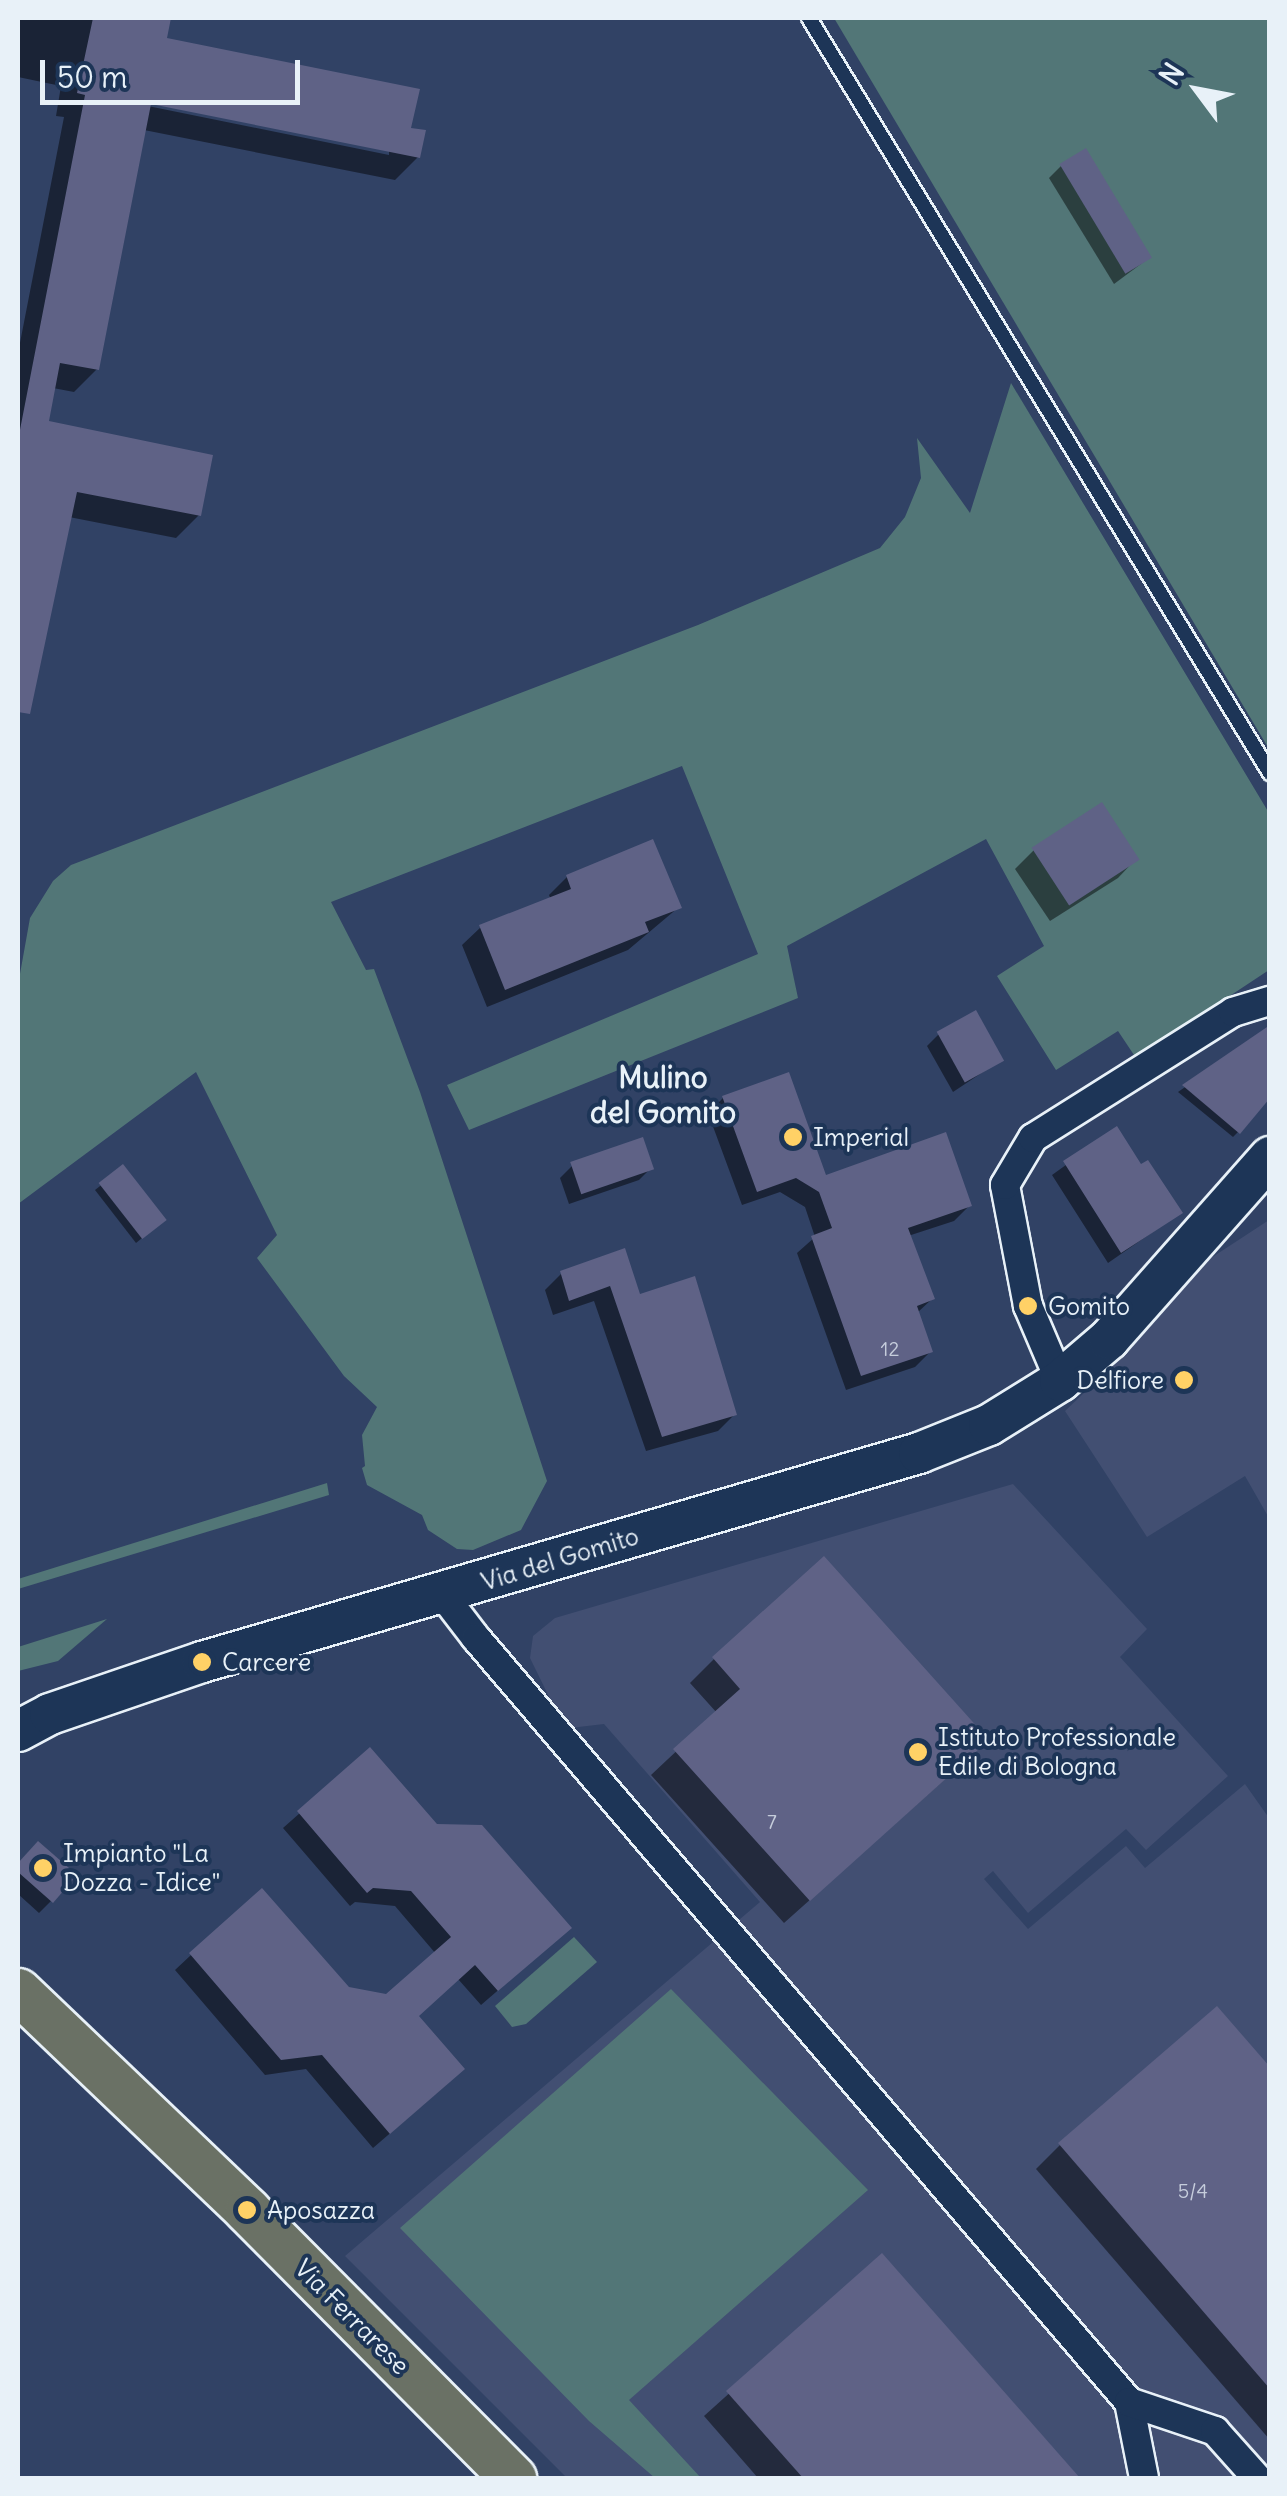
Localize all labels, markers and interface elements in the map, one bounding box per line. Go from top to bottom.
scale bar [45,40,305,102]
north arrow [1147,40,1247,140]
text: N [1151,56,1192,92]
text: 50 m [57,58,127,96]
district label: Mulino del Gomito [590,1059,736,1130]
place label: Imperial [813,1122,909,1152]
marker: Imperial [782,1126,804,1148]
place label: Gomito [1048,1291,1130,1321]
marker: Gomito [1017,1295,1039,1317]
house number: 12 [881,1336,899,1360]
place label: Delfiore [1076,1365,1164,1395]
marker: Delfiore [1173,1369,1195,1391]
street label: Via del Gomito [478,1521,642,1597]
place label: Carcere [222,1647,311,1677]
marker: Carcere [191,1651,213,1673]
place label: Istituto Professionale Edile di Bologna [938,1723,1176,1782]
marker: Istituto Professionale Edile di Bologna [907,1741,929,1763]
house number: 7 [767,1809,777,1833]
place label: Impianto "La Dozza - Idice" [63,1839,220,1898]
marker: Impianto "La Dozza - Idice" [32,1857,54,1879]
house number: 5/4 [1178,2178,1208,2202]
place label: Aposazza [267,2195,375,2225]
marker: Aposazza [236,2199,258,2221]
street label: Via Ferrarese [288,2253,416,2381]

